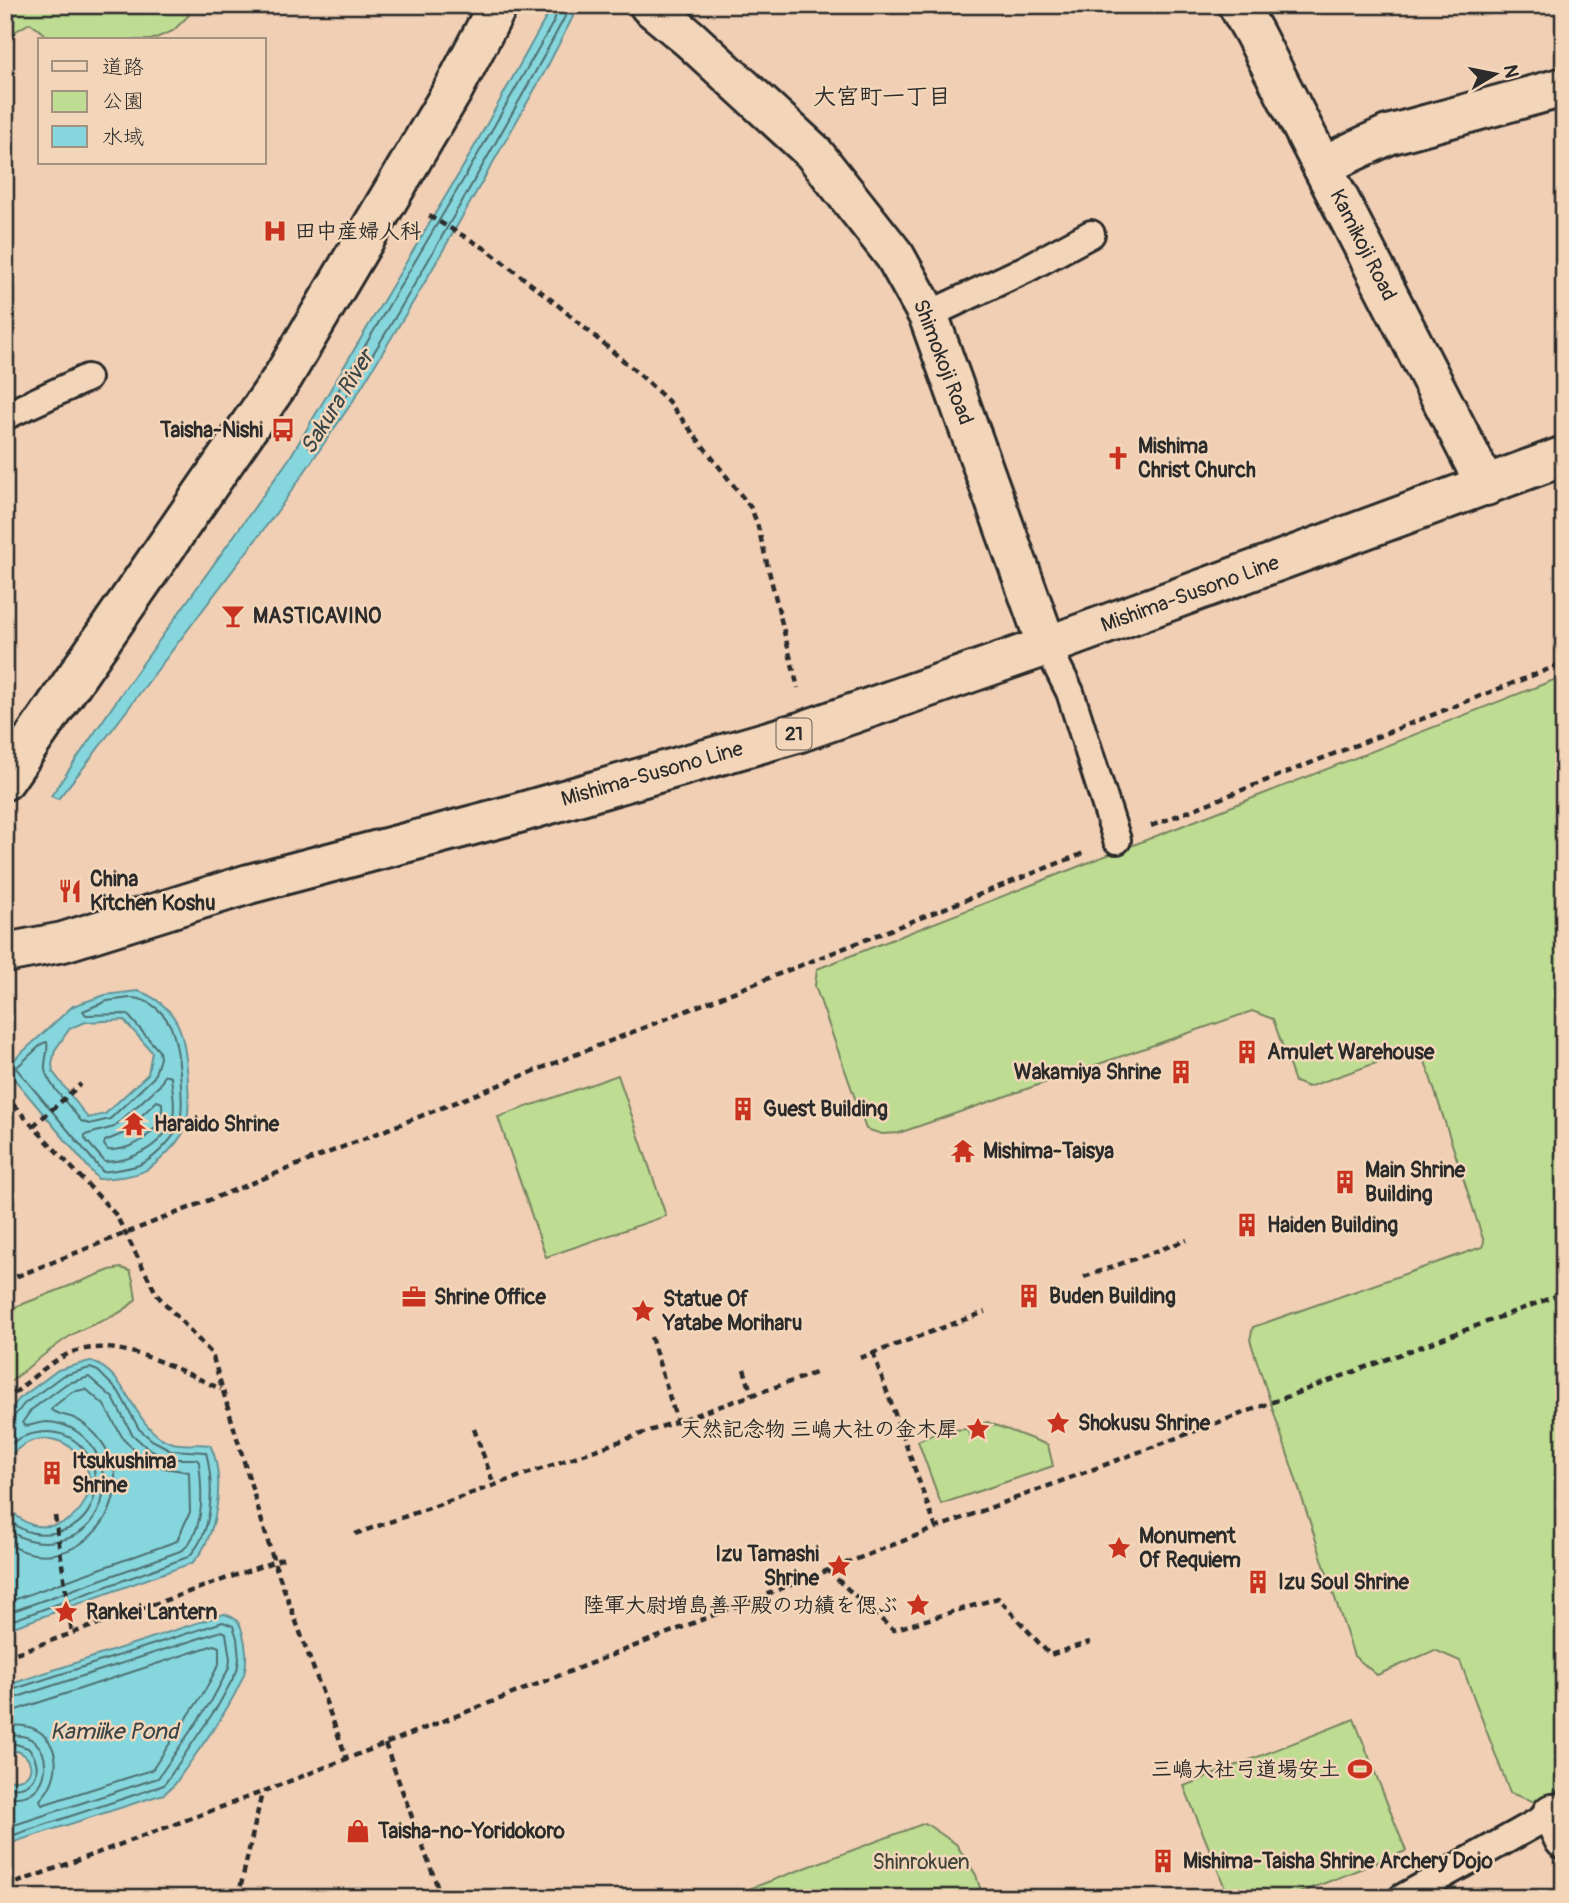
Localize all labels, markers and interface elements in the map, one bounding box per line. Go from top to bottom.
legend [38,38,266,164]
north arrow [1460,38,1530,108]
text: 道路 [102,54,144,81]
text: N [1498,63,1524,80]
district label: 大宮町一丁目 [813,82,951,111]
text: 公園 [102,88,144,115]
text: 水域 [102,124,144,151]
street label: Kamikoji Road [1323,185,1403,305]
hospital icon: 田中産婦人科 [261,217,289,245]
place label: 田中産婦人科 [295,218,421,245]
street label: Shimokoji Road [907,295,979,429]
water label: Sakura River [294,342,382,459]
bus stop icon: Taisha-Nishi [269,416,297,444]
place label: Taisha-Nishi [159,417,263,444]
place label: Mishima Christ Church [1138,433,1256,484]
church icon: Mishima Christ Church [1104,444,1132,472]
street label: Mishima-Susono Line [1097,549,1284,639]
bar icon: MASTICAVINO [219,602,247,630]
place label: MASTICAVINO [253,603,381,630]
road number: 21 [776,719,812,750]
street label: Mishima-Susono Line [558,735,747,813]
place label: China Kitchen Koshu [90,866,216,917]
restaurant icon: China Kitchen Koshu [56,877,84,905]
building icon: Amulet Warehouse [1233,1038,1261,1066]
place label: Amulet Warehouse [1267,1039,1435,1066]
building icon: Wakamiya Shrine [1167,1058,1195,1086]
place label: Wakamiya Shrine [1014,1059,1162,1086]
building icon: Guest Building [729,1095,757,1123]
place label: Guest Building [763,1096,888,1123]
temple icon: Haraido Shrine [120,1110,148,1138]
place label: Haraido Shrine [154,1111,280,1138]
temple icon: Mishima-Taisya [949,1137,977,1165]
place label: Mishima-Taisya [983,1138,1114,1165]
place label: Main Shrine Building [1365,1157,1466,1208]
building icon: Main Shrine Building [1331,1168,1359,1196]
building icon: Haiden Building [1233,1211,1261,1239]
place label: Haiden Building [1267,1212,1399,1239]
building icon: Buden Building [1015,1282,1043,1310]
office icon: Shrine Office [400,1283,428,1311]
place label: Buden Building [1049,1283,1176,1310]
place label: Shrine Office [434,1284,546,1311]
place label: Statue Of Yatabe Moriharu [662,1286,802,1337]
place icon: Statue Of Yatabe Moriharu [629,1297,657,1325]
place icon: Shokusu Shrine [1044,1409,1072,1437]
place label: Shokusu Shrine [1078,1410,1211,1437]
place icon: 天然記念物 三嶋大社の金木犀 [964,1415,992,1443]
place label: 天然記念物 三嶋大社の金木犀 [680,1416,958,1443]
place label: Itsukushima Shrine [72,1448,177,1499]
building icon: Itsukushima Shrine [38,1459,66,1487]
place label: Monument Of Requiem [1139,1523,1241,1574]
place icon: Monument Of Requiem [1105,1534,1133,1562]
place label: Izu Tamashi Shrine [715,1541,820,1592]
place icon: Izu Tamashi Shrine [825,1552,853,1580]
building icon: Izu Soul Shrine [1244,1568,1272,1596]
place label: Izu Soul Shrine [1278,1569,1410,1596]
place icon: 陸軍大尉増島善平殿の功績を偲ぶ [904,1591,932,1619]
place label: 陸軍大尉増島善平殿の功績を偲ぶ [583,1592,898,1619]
place icon: Rankei Lantern [52,1598,80,1626]
place label: Rankei Lantern [86,1599,218,1626]
water label: Kamiike Pond [50,1717,181,1746]
sports icon: 三嶋大社弓道場安土 [1346,1755,1374,1783]
place label: 三嶋大社弓道場安土 [1151,1756,1340,1783]
shop icon: Taisha-no-Yoridokoro [344,1817,372,1845]
place label: Taisha-no-Yoridokoro [377,1818,565,1845]
building icon: Mishima-Taisha Shrine Archery Dojo [1149,1847,1177,1875]
place label: Mishima-Taisha Shrine Archery Dojo [1183,1848,1494,1875]
park label: Shinrokuen [872,1849,970,1876]

